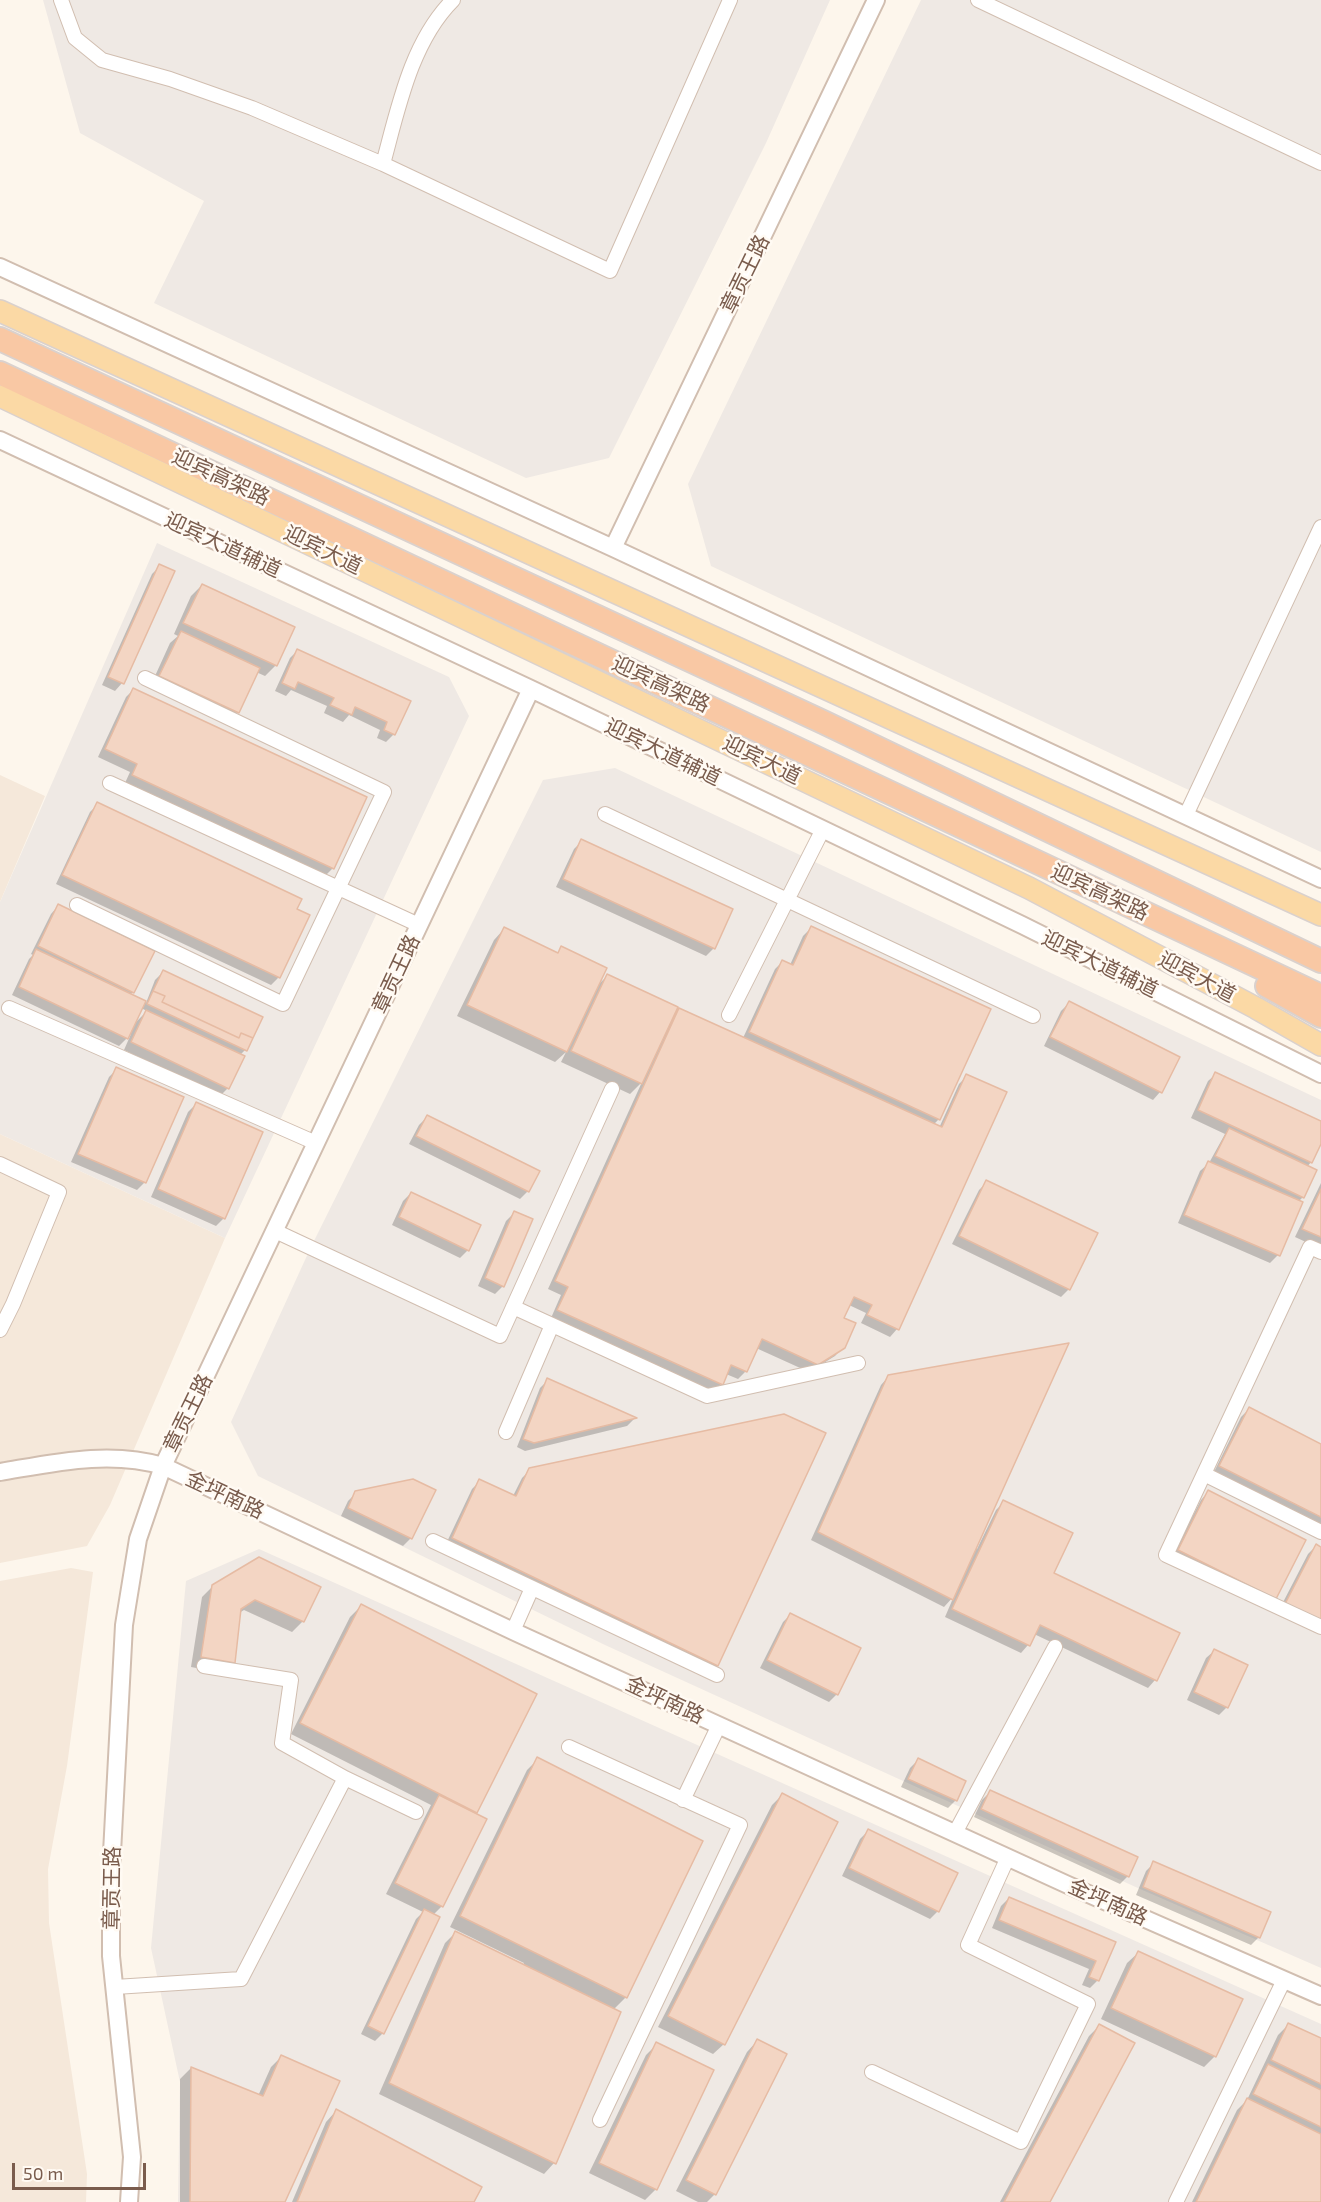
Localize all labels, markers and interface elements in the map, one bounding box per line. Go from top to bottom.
street label: 章贡王路 [715,231,775,317]
street label: 迎宾高架路 [168,443,274,511]
street label: 迎宾大道辅道 [161,507,285,583]
street label: 迎宾大道 [280,520,366,580]
street label: 迎宾高架路 [608,650,714,718]
street label: 迎宾大道辅道 [601,713,725,791]
street label: 迎宾大道 [719,730,805,790]
street label: 迎宾高架路 [1047,858,1153,926]
street label: 迎宾大道辅道 [1038,925,1162,1003]
street label: 章贡王路 [367,931,425,1017]
street label: 迎宾大道 [1154,946,1240,1008]
street label: 章贡王路 [158,1370,218,1456]
street label: 金坪南路 [182,1466,268,1524]
street label: 金坪南路 [622,1671,708,1729]
street label: 章贡王路 [99,1846,125,1930]
street label: 金坪南路 [1065,1873,1151,1931]
scale bar [15,2151,148,2189]
text: 50 m [23,2162,63,2184]

